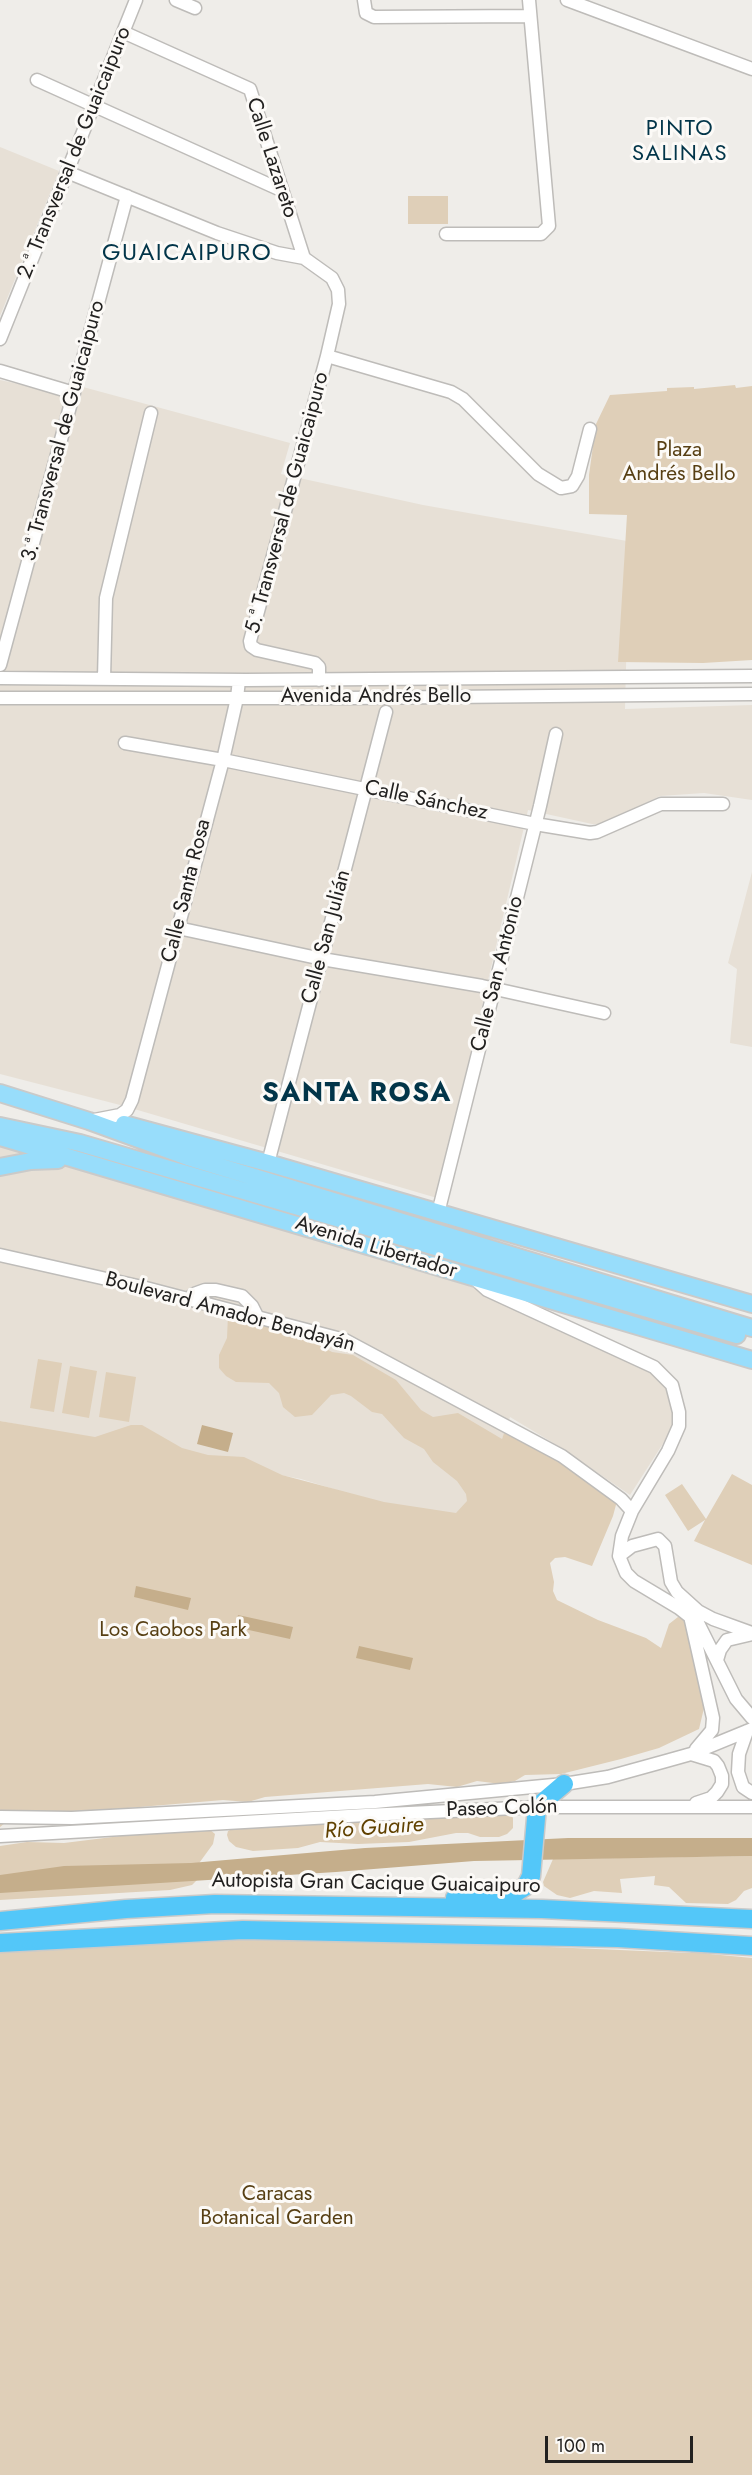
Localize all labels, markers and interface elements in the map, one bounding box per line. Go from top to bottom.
street label: 2.ª Transversal de Guaicaipuro [13,23,137,283]
street label: Calle Lazareto [240,95,302,221]
district label: PINTO SALINAS [632,117,728,168]
district label: GUAICAIPURO [102,240,272,268]
street label: 3.ª Transversal de Guaicaipuro [17,298,111,564]
street label: 5.ª Transversal de Guaicaipuro [241,369,335,637]
park label: Plaza Andrés Bello [623,438,735,488]
street label: Avenida Andrés Bello [281,684,471,710]
street label: Calle Sánchez [362,776,490,826]
street label: Calle Santa Rosa [157,817,217,965]
street label: Calle San Julián [297,867,357,1007]
street label: Calle San Antonio [466,894,530,1054]
district label: SANTA ROSA [262,1078,452,1110]
street label: Avenida Libertador [292,1211,460,1285]
street label: Boulevard Amador Bendayán [102,1267,358,1359]
park label: Los Caobos Park [99,1618,247,1644]
street label: Paseo Colón [446,1794,558,1824]
water label: Río Guaire [324,1812,424,1846]
street label: Autopista Gran Cacique Guaicaipuro [211,1869,541,1899]
park label: Caracas Botanical Garden [200,2182,354,2232]
scale bar [548,2424,696,2462]
text: 100 m [556,2433,605,2459]

